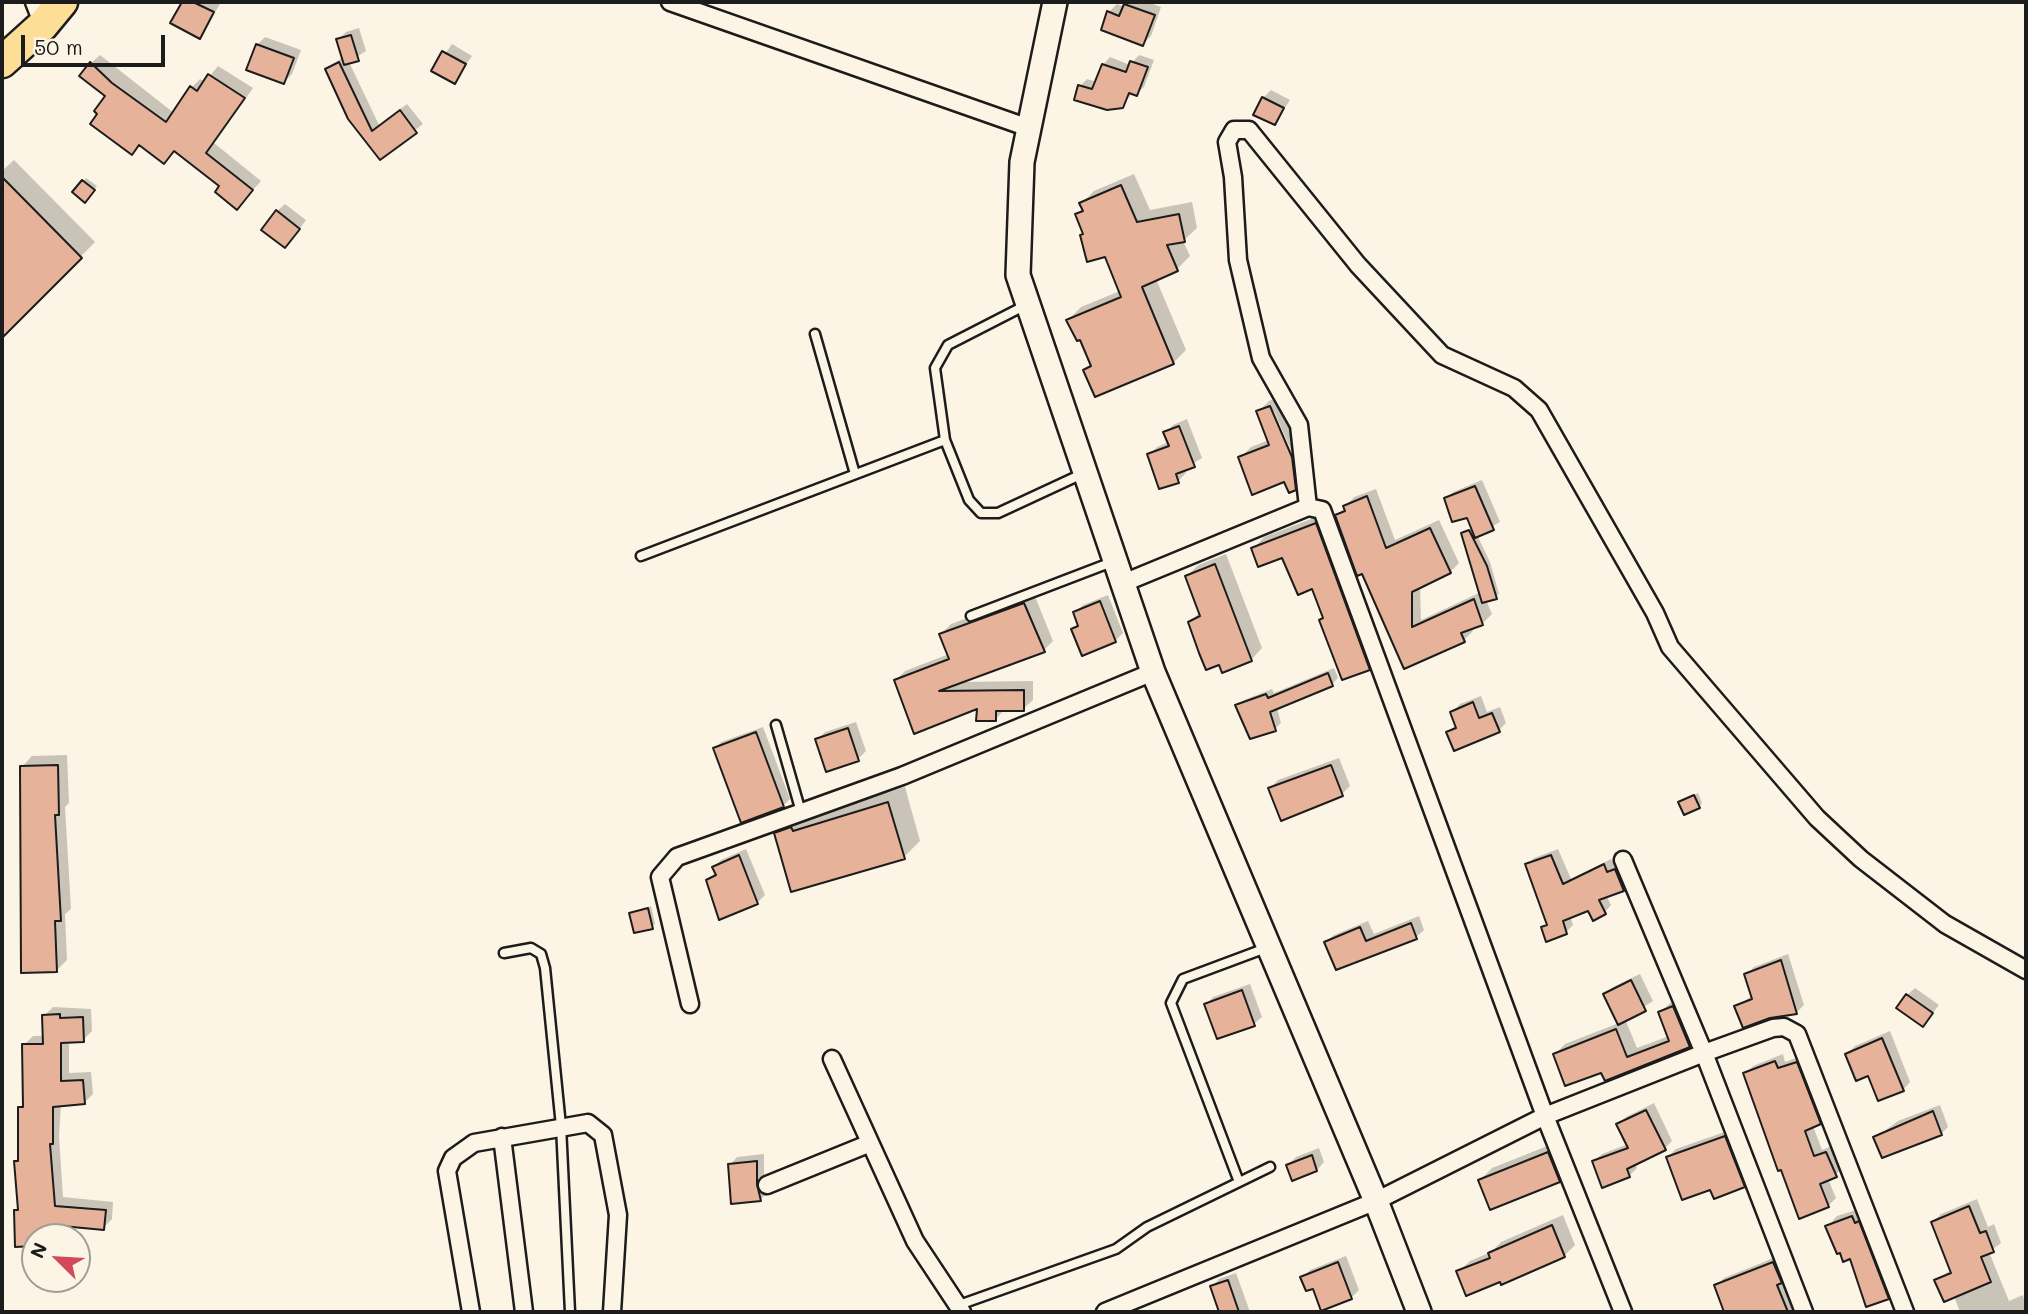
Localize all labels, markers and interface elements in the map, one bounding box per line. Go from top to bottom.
scale bar [24,21,168,65]
text: 50 m [34,33,83,60]
north arrow [21,1223,91,1293]
text: N [24,1238,53,1262]

